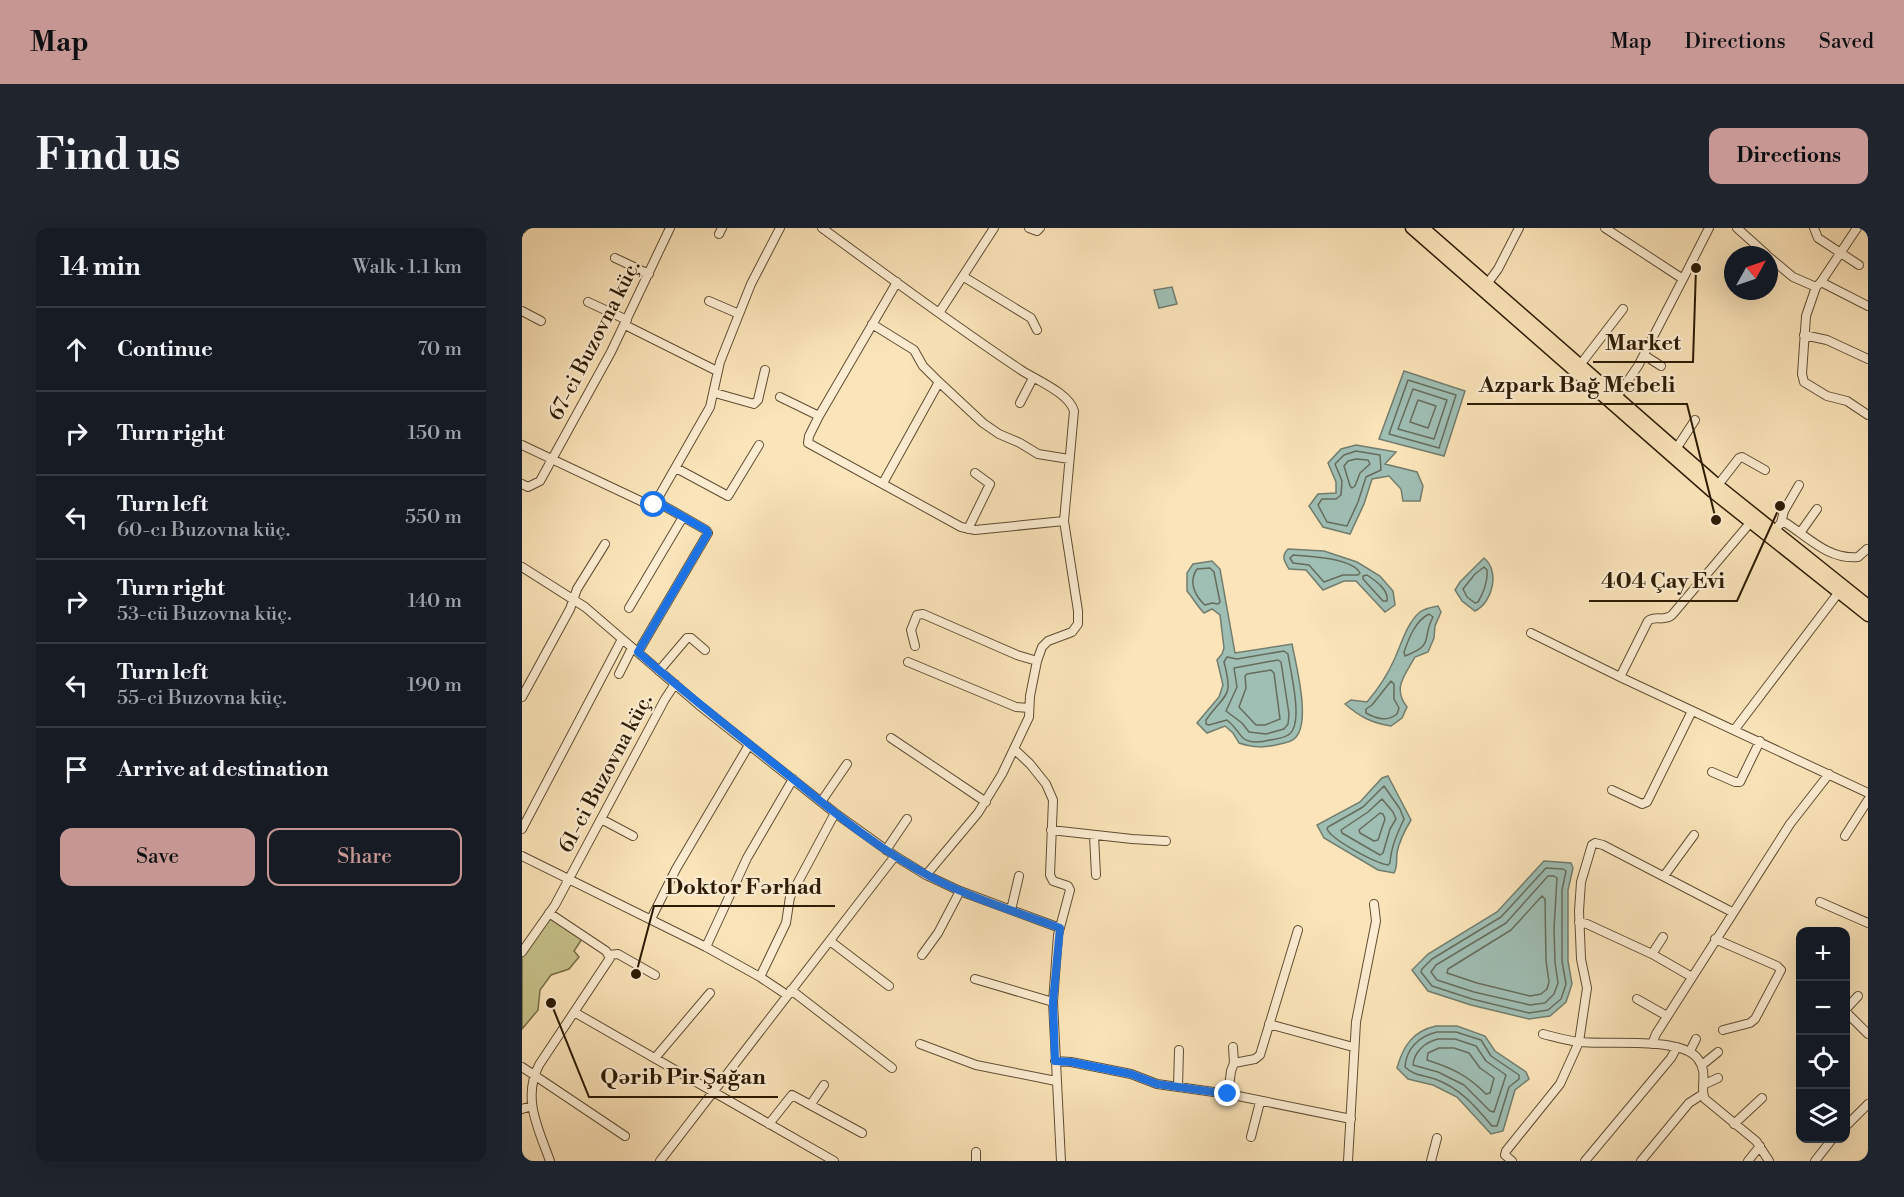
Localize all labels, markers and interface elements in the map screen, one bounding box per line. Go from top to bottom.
text: Map [30,25,89,60]
text: Map [1610,29,1652,55]
text: Directions [1685,29,1786,55]
text: Saved [1819,29,1874,55]
button: Directions [1709,128,1868,184]
text: Find us [36,130,180,183]
north arrow [1724,246,1778,300]
text: 14 min [60,251,141,283]
text: Walk · 1.1 km [353,255,462,280]
street label: 67-ci Buzovna küç. [543,256,647,425]
callout: Market [1593,322,1693,362]
text: Market [1605,330,1681,357]
icon: ahead [60,333,93,366]
text: Continue [117,336,213,363]
text: 70 m [418,337,462,362]
callout: Azpark Bağ Mebeli [1467,364,1687,404]
text: Azpark Bağ Mebeli [1478,372,1675,399]
icon: right [60,417,93,450]
text: Turn right [117,420,225,447]
text: 150 m [407,421,462,446]
text: Turn left [117,491,208,518]
route start [640,491,666,517]
icon: left [60,501,93,534]
text: 550 m [405,505,462,530]
text: 60-cı Buzovna küç. [117,518,290,543]
callout: 404 Çay Evi [1589,561,1737,601]
text: 404 Çay Evi [1601,568,1725,595]
text: Turn right [117,575,225,602]
icon: right [60,585,93,618]
text: 140 m [407,589,462,614]
text: 53-cü Buzovna küç. [117,602,292,627]
text: Turn left [117,659,208,686]
icon: left [60,669,93,702]
text: 190 m [407,673,462,698]
text: 55-ci Buzovna küç. [117,686,287,711]
street label: 61-ci Buzovna küç. [553,689,659,857]
icon: arrive [60,753,93,786]
text: Arrive at destination [117,756,329,783]
button: Save [60,828,255,886]
button: Share [267,828,462,886]
callout: Doktor Fərhad [654,866,835,906]
text: Doktor Fərhad [665,874,823,901]
map controls [1796,927,1850,1143]
button: + [1796,927,1850,981]
button: − [1796,981,1850,1035]
button: locate [1796,1035,1850,1089]
callout: Qərib Pir Şağan [589,1057,778,1097]
text: Qərib Pir Şağan [600,1064,766,1091]
route end [1214,1080,1240,1106]
button: layers [1796,1089,1850,1143]

